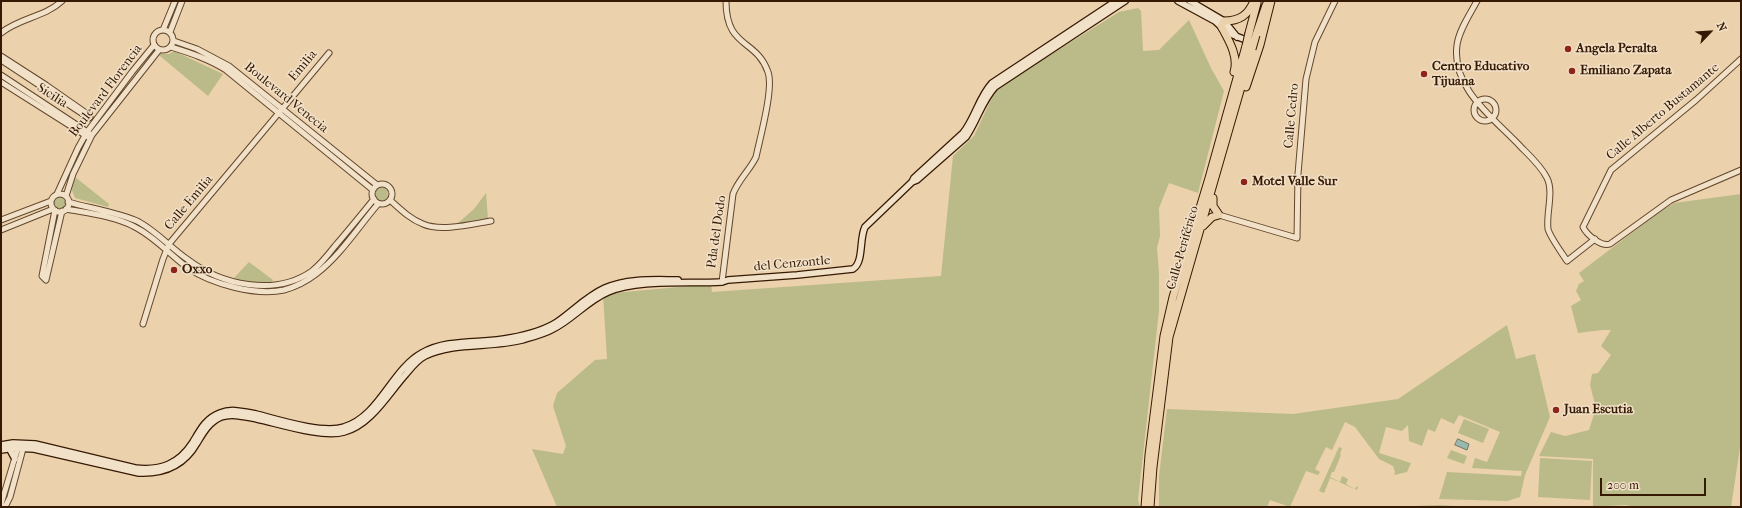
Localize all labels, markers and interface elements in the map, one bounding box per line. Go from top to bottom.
north arrow [1690,12,1730,52]
text: N [1714,20,1729,33]
place label: Angela Peralta [1576,41,1657,57]
street label: Boulevard Florencia [66,42,146,140]
marker: Angela Peralta [1563,44,1573,54]
street label: Emilia [285,47,321,85]
street label: Boulevard Venecia [241,59,331,137]
place label: Centro Educativo Tijuana [1432,59,1529,90]
street label: Calle Alberto Bustamante [1603,60,1723,164]
place label: Emiliano Zapata [1580,63,1671,79]
marker: Emiliano Zapata [1567,66,1577,76]
marker: Centro Educativo Tijuana [1419,69,1429,79]
street label: Sicilia [34,80,70,112]
street label: Calle Cedro [1281,83,1303,149]
street label: Calle Emilia [161,172,217,234]
place label: Motel Valle Sur [1252,174,1337,190]
marker: Motel Valle Sur [1239,177,1249,187]
street label: Pda del Dodo [704,195,730,269]
street label: Calle Periférico [1164,204,1202,292]
street label: del Cenzontle [753,253,831,275]
place label: Oxxo [182,262,212,278]
marker: Oxxo [169,265,179,275]
place label: Juan Escutia [1564,402,1633,418]
marker: Juan Escutia [1551,405,1561,415]
scale bar [1602,470,1708,496]
text: 200 m [1607,478,1639,492]

